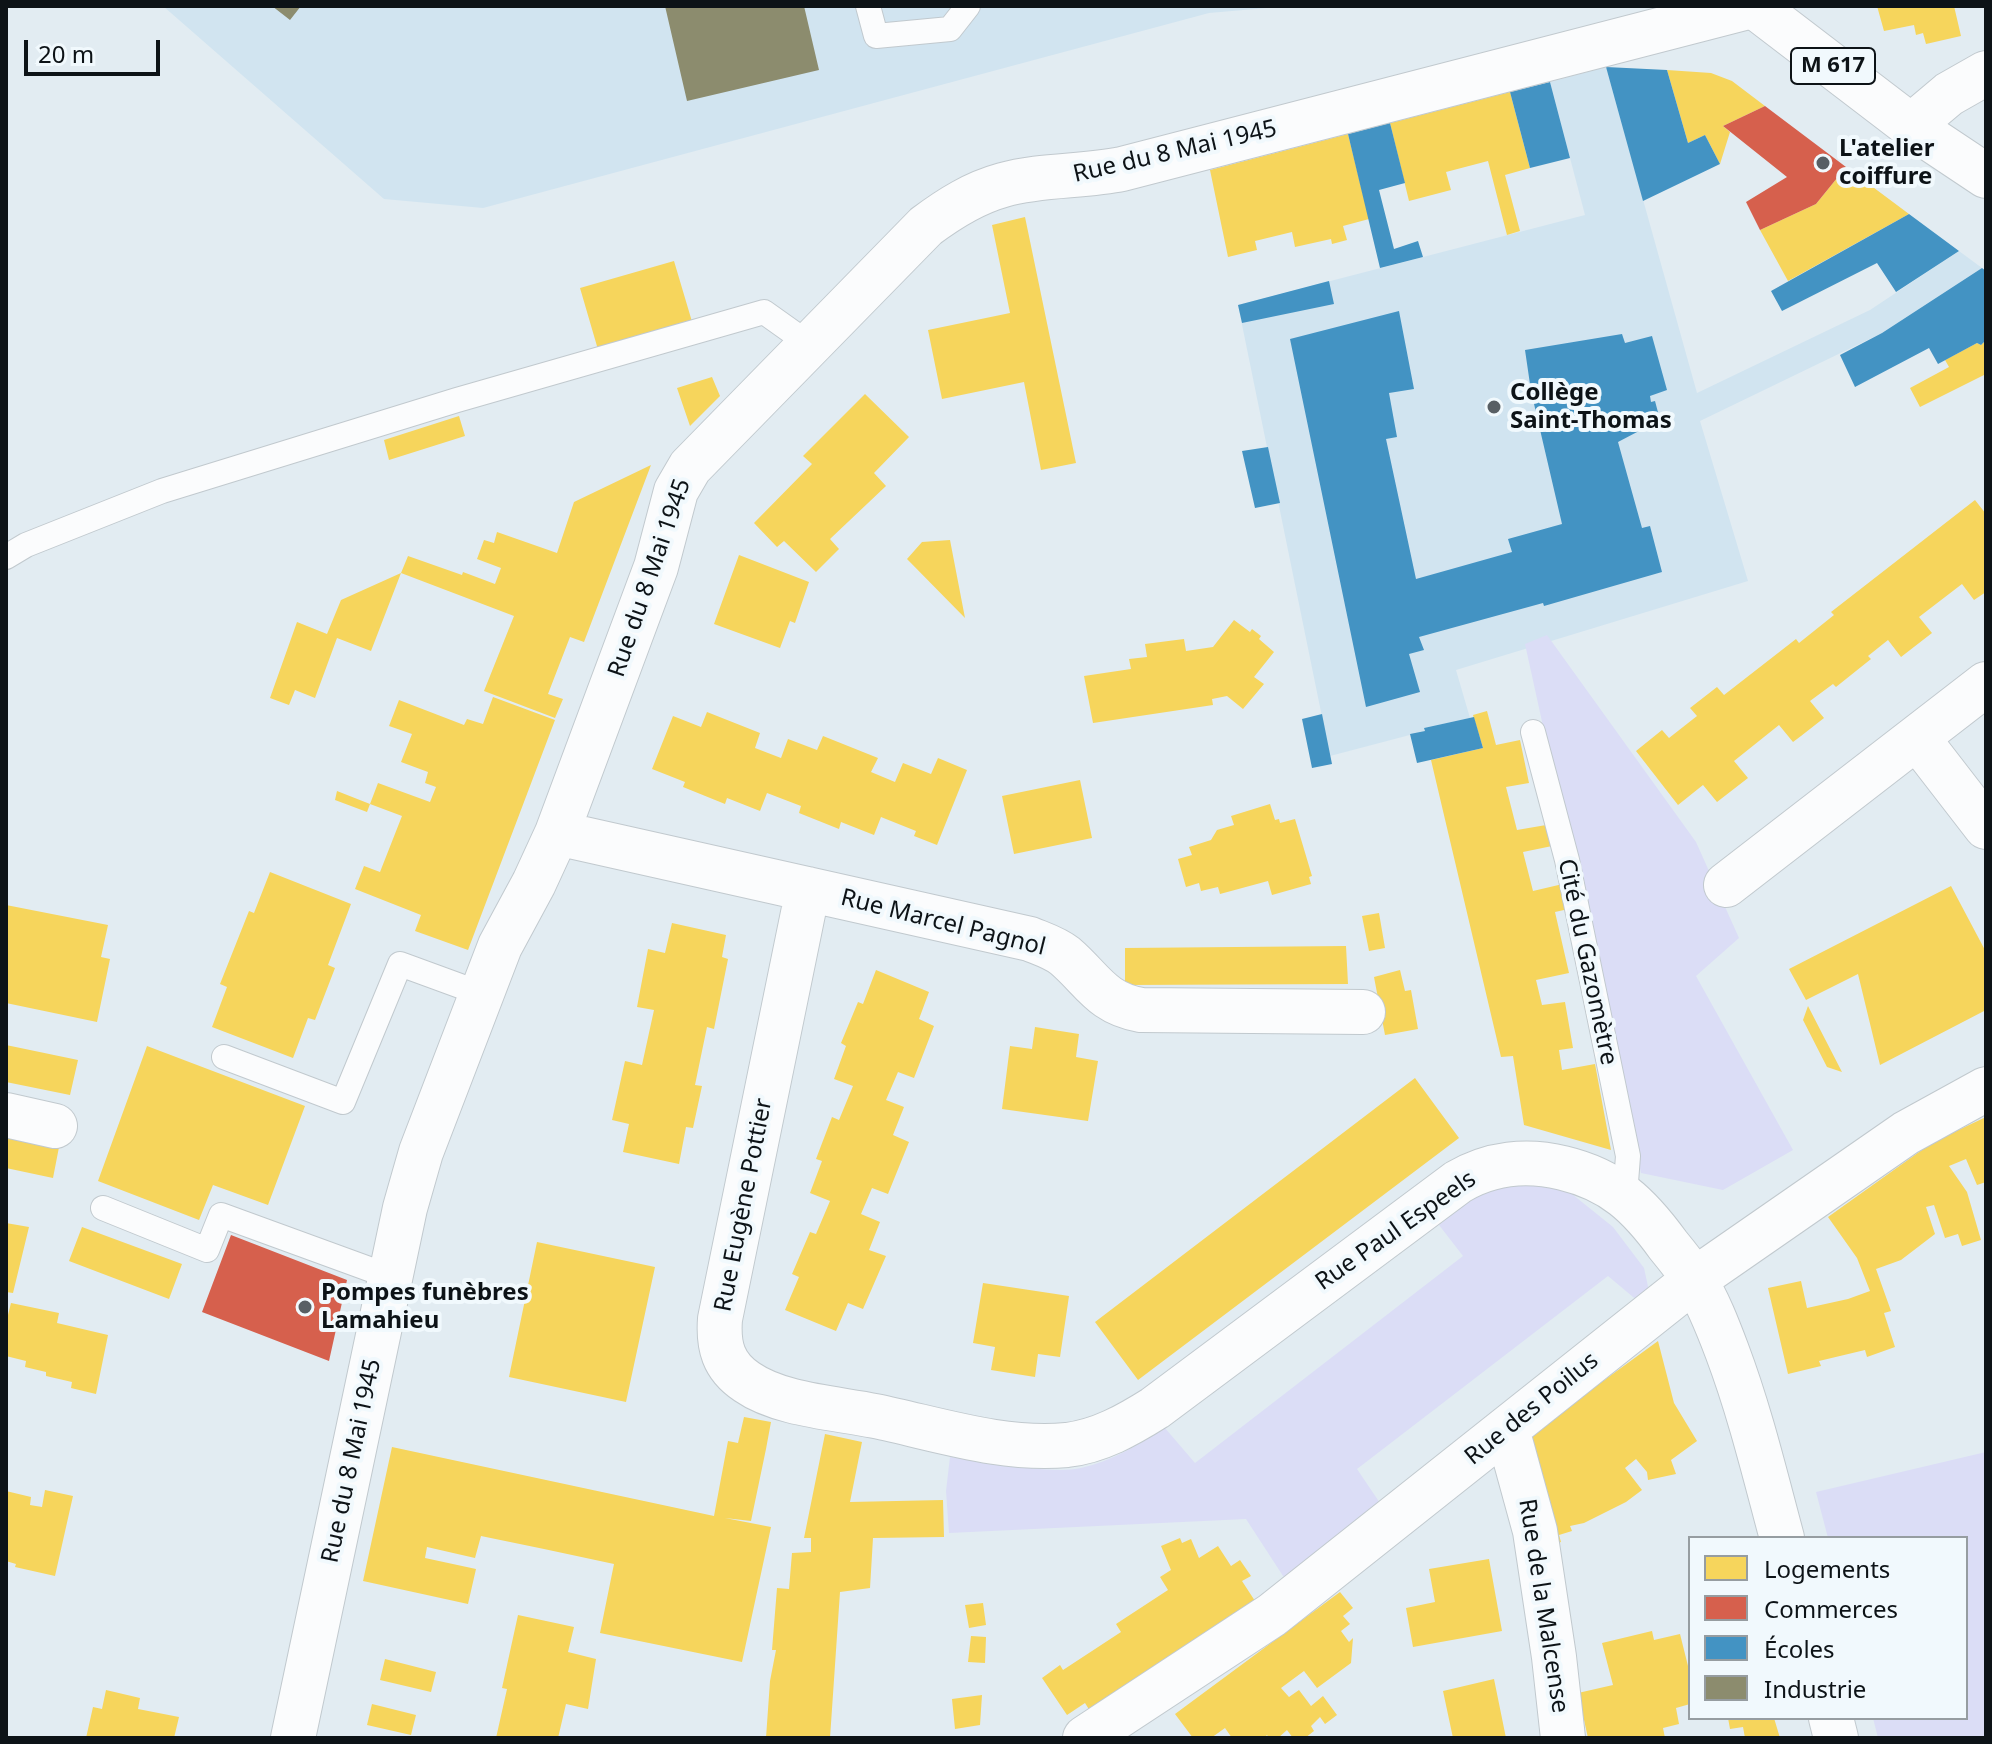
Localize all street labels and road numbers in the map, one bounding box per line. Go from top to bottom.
road number: M 617 [1791,48,1875,84]
street label: Rue du 8 Mai 1945 [1070,115,1280,189]
street label: Rue du 8 Mai 1945 [603,475,697,681]
street label: Cité du Gazomètre [1551,856,1623,1068]
street label: Rue Marcel Pagnol [838,884,1048,962]
street label: Rue Eugène Pottier [709,1096,779,1314]
street label: Rue Paul Espeels [1310,1165,1482,1297]
street label: Rue des Poilus [1459,1346,1605,1472]
street label: Rue du 8 Mai 1945 [316,1356,388,1566]
street label: Rue de la Malcense [1512,1497,1574,1715]

